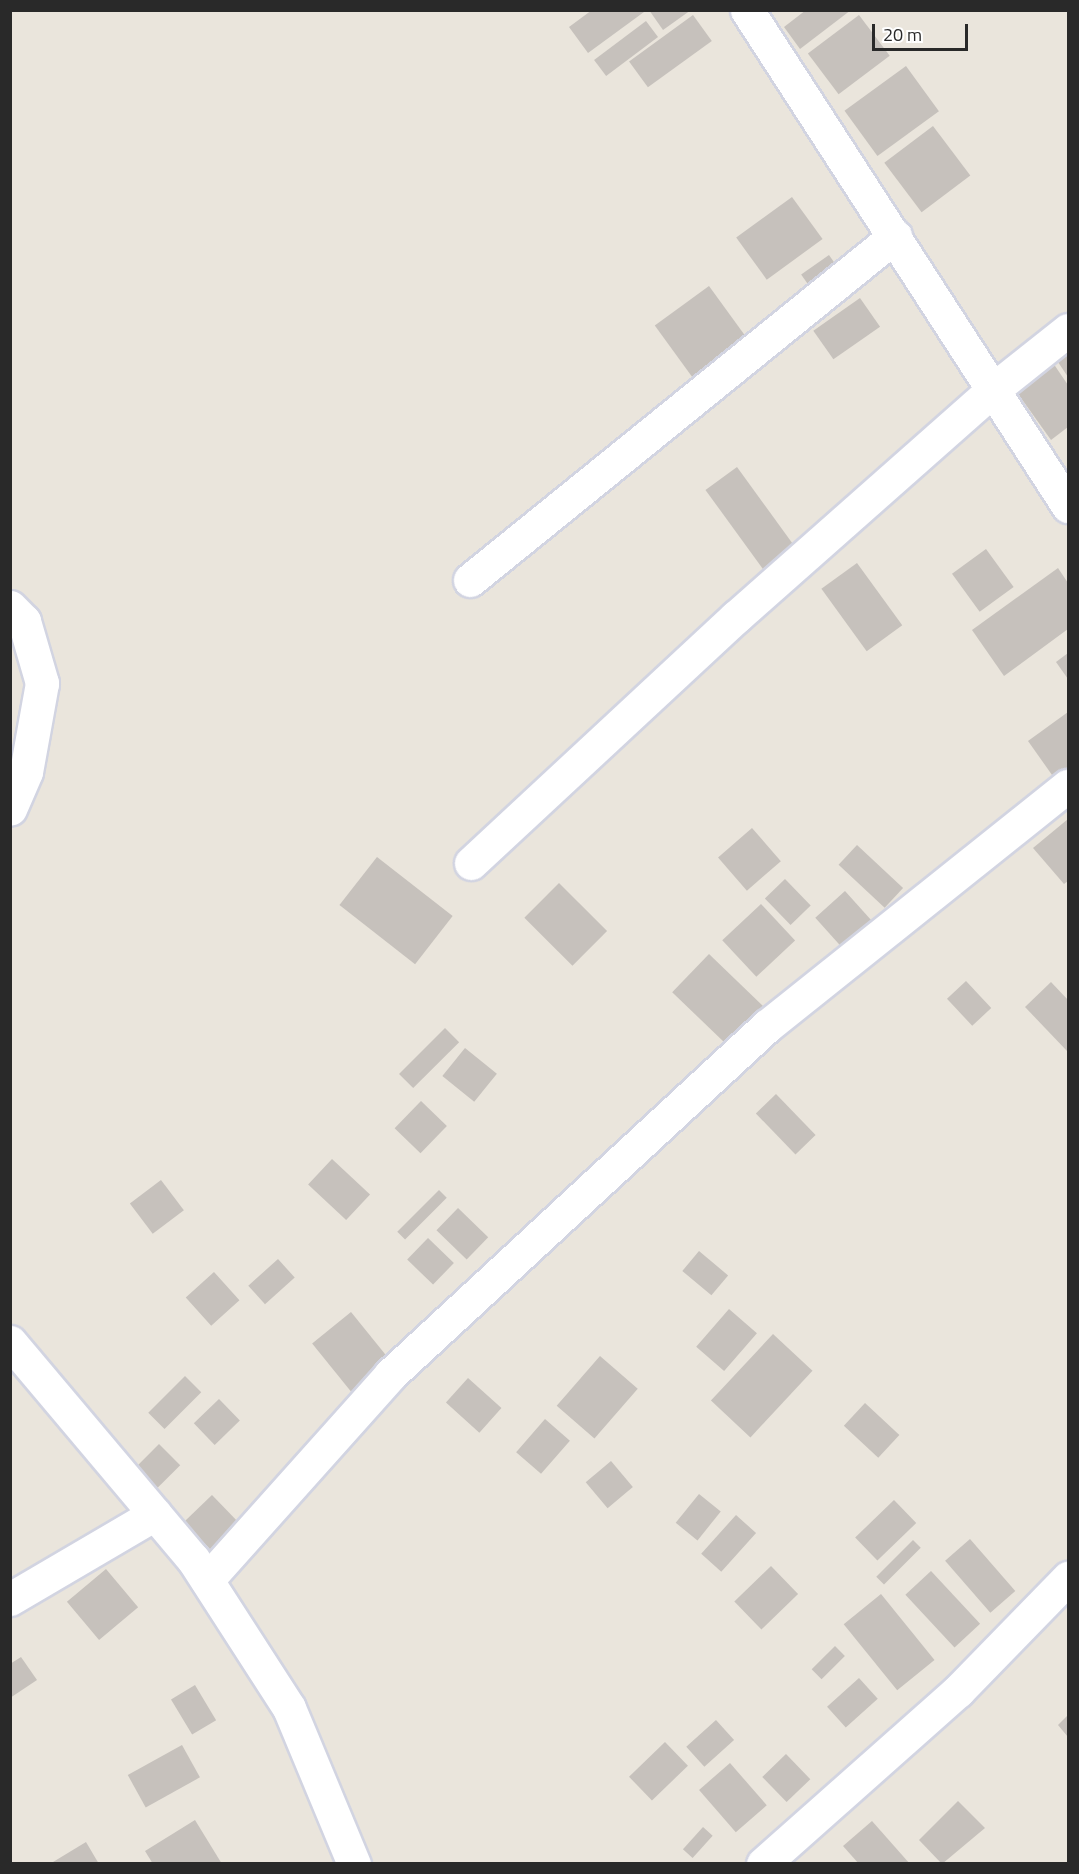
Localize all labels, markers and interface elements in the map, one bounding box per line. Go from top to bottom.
scale bar [875,12,971,50]
text: 20 m [883,21,922,48]

